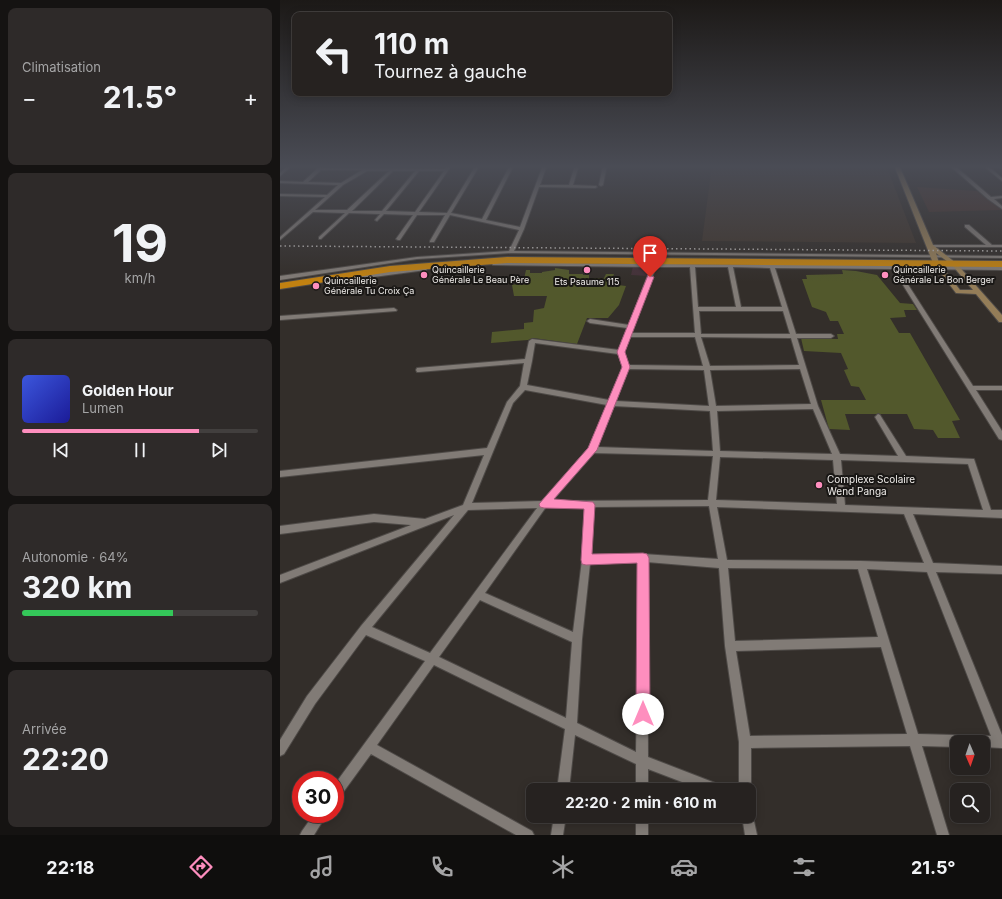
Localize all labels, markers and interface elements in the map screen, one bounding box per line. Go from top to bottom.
text: 110 m [374,27,449,61]
icon: left [308,28,360,80]
text: Climatisation [22,59,101,75]
text: Tournez à gauche [374,61,527,82]
text: 21.5° [103,79,177,115]
text: − [22,85,37,111]
text: + [243,85,258,111]
text: 19 [112,212,168,275]
pin [633,236,667,277]
icon: arrive [639,242,661,264]
place label: Quincaillerie Générale Le Beau Père [432,264,529,285]
place label: Quincaillerie Générale Le Bon Berger [893,264,995,285]
marker: Ets Psaume 115 [582,265,592,275]
text: km/h [125,270,155,286]
marker: Quincaillerie Générale Le Beau Père [419,270,429,280]
marker: Quincaillerie Générale Le Bon Berger [880,270,890,280]
place label: Quincaillerie Générale Tu Croix Ça [324,275,414,296]
place label: Ets Psaume 115 [555,276,619,287]
marker: Quincaillerie Générale Tu Croix Ça [311,281,321,291]
text: Golden Hour [82,381,174,400]
text: Lumen [82,400,124,416]
icon: previous [50,439,72,461]
icon: pause [129,439,151,461]
icon: next [208,439,230,461]
place label: Complexe Scolaire Wend Panga [827,473,915,497]
marker: Complexe Scolaire Wend Panga [814,480,824,490]
text: Autonomie · 64% [22,549,128,565]
text: 320 km [22,569,132,605]
position arrow [622,693,664,735]
text: Arrivée [22,721,67,737]
north arrow [950,735,990,775]
map controls [950,735,990,823]
text: 22:20 [22,741,109,777]
speed limit sign: 30 [292,771,344,823]
button: search [950,783,990,823]
text: 22:20 · 2 min · 610 m [565,793,717,812]
icon: directions [187,853,215,881]
icon: music [308,853,336,881]
icon: phone [428,853,456,881]
icon: climate [549,853,577,881]
icon: car [670,853,698,881]
icon: filters [790,853,818,881]
text: 22:18 [46,857,94,878]
text: 21.5° [911,857,956,878]

